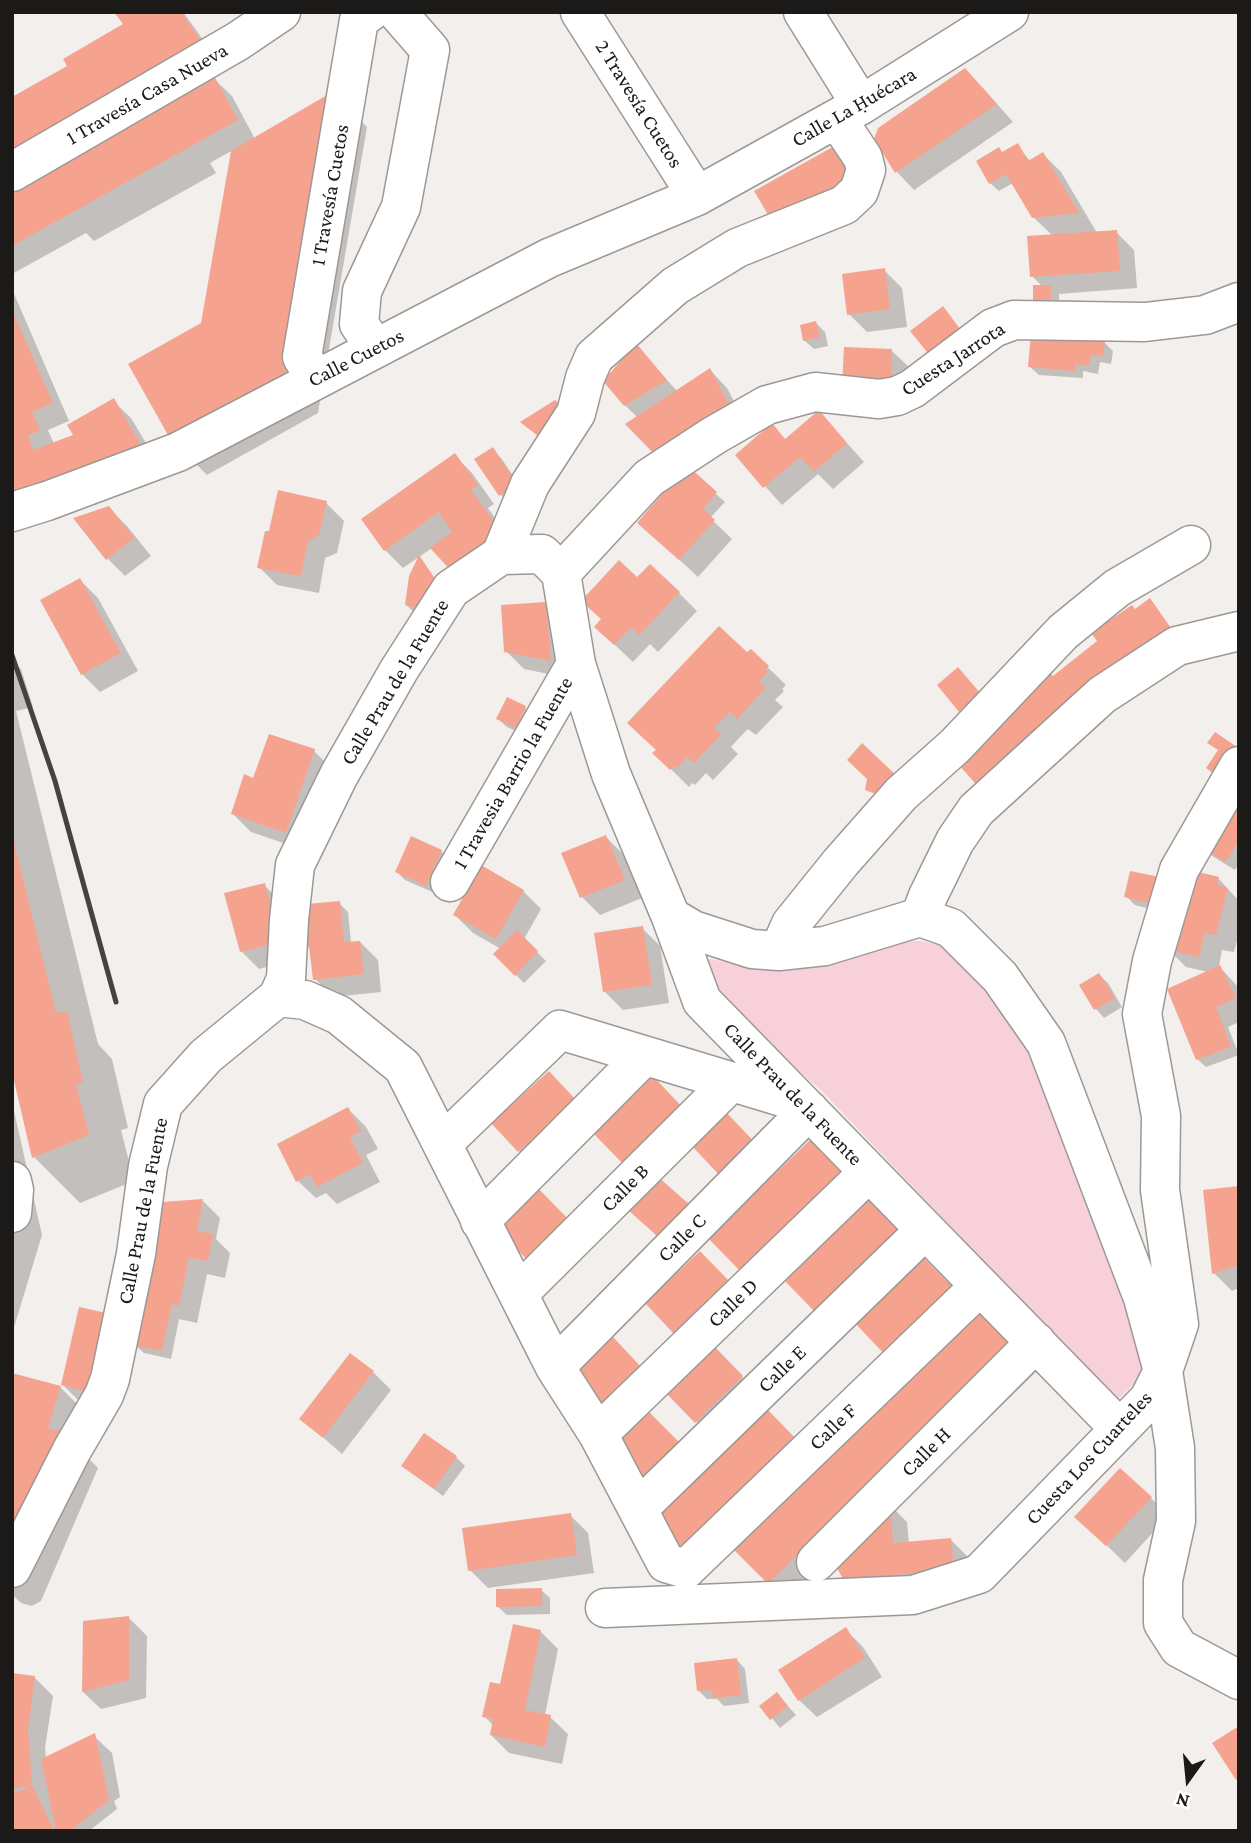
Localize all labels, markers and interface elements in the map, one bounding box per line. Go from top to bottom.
street label: 2 Travesía Cuetos [590,35,688,173]
street label: 1 Travesía Casa Nueva [62,37,232,151]
street label: Calle La Ḥuécara [787,61,921,153]
street label: 1 Travesía Cuetos [305,122,355,268]
street label: Cuesta Jarrota [896,316,1010,402]
street label: Calle Cuetos [304,323,408,393]
street label: Calle Prau de la Fuente [335,594,455,770]
street label: 1 Travesia Barrio la Fuente [448,672,578,874]
street label: Calle Prau de la Fuente [718,1017,868,1171]
street label: Calle Prau de la Fuente [113,1115,173,1307]
street label: Calle B [596,1159,654,1217]
street label: Calle C [652,1208,712,1268]
street label: Calle D [703,1273,763,1333]
street label: Calle E [753,1340,811,1398]
street label: Cuesta Los Cuarteles [1020,1386,1158,1530]
street label: Calle F [804,1398,862,1456]
street label: Calle H [896,1422,956,1482]
north arrow [1153,1745,1223,1815]
text: N [1173,1789,1191,1813]

